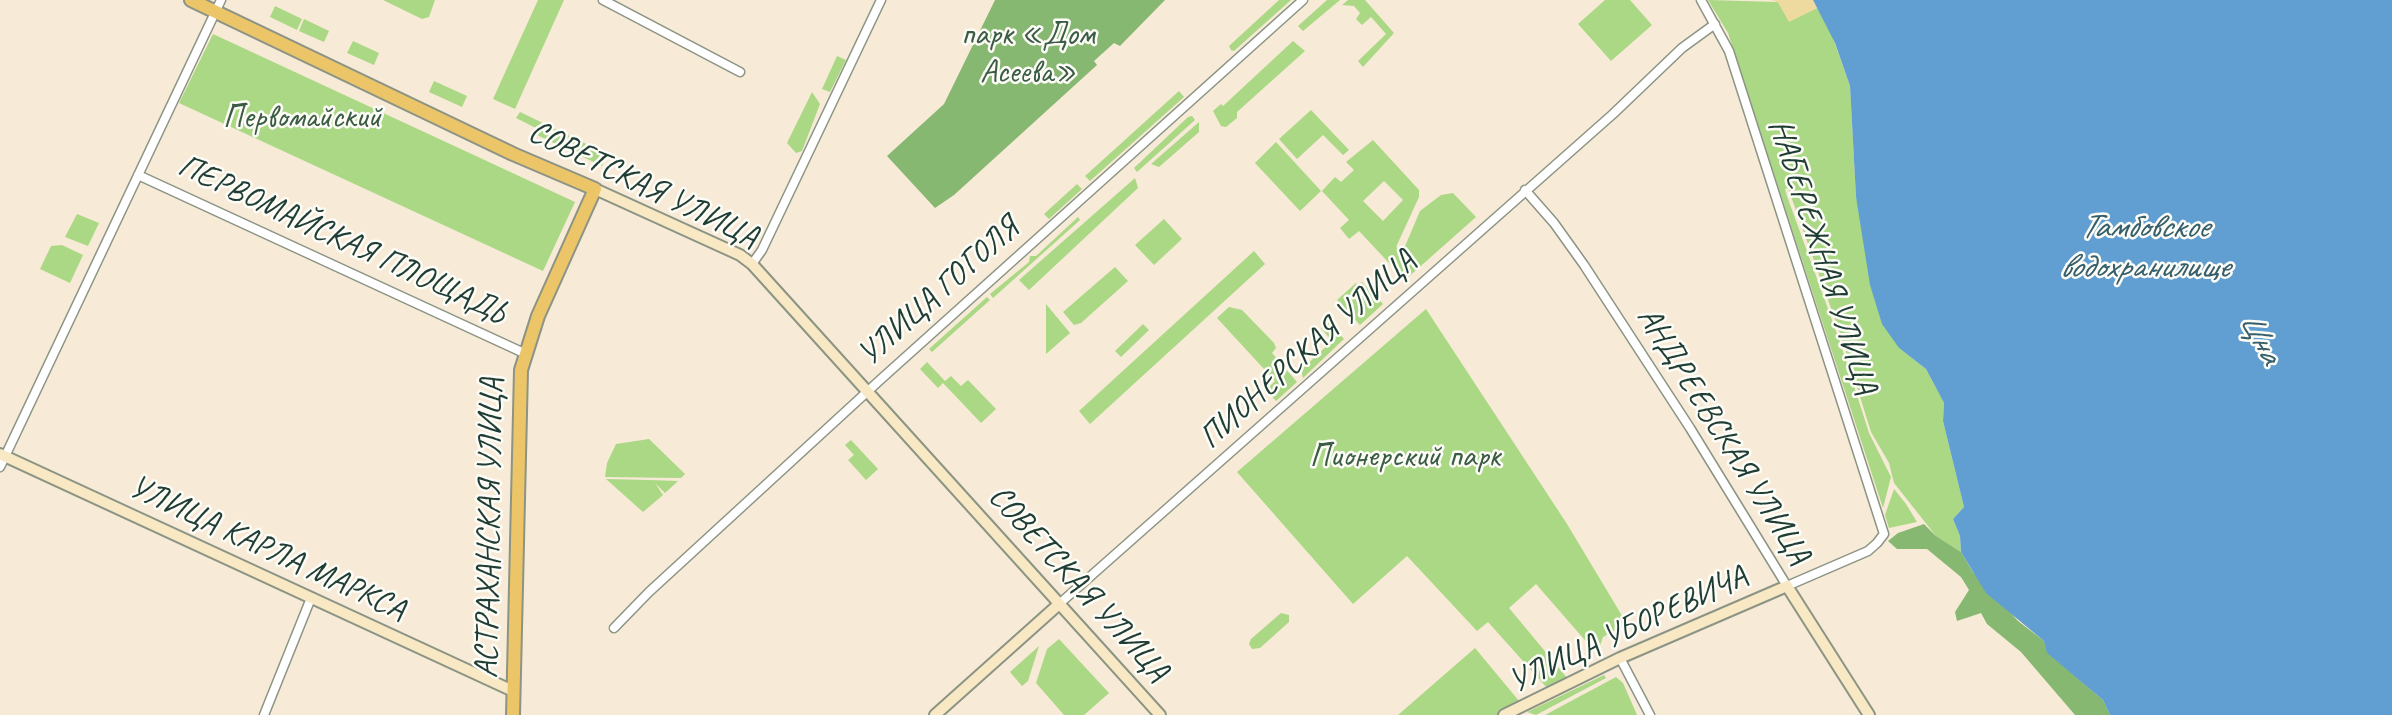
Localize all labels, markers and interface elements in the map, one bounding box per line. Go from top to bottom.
park label: парк «Дом Асеева» [961,15,1095,93]
park label: Первомайский [223,98,381,138]
street label: СОВЕТСКАЯ УЛИЦА [522,112,764,258]
street label: НАБЕРЕЖНАЯ УЛИЦА [1759,114,1885,400]
street label: ПЕРВОМАЙСКАЯ ПЛОЩАДЬ [172,146,512,334]
water label: Тамбовское водохранилище [2059,207,2229,289]
street label: УЛИЦА ГОГОЛЯ [850,209,1028,375]
street label: ПИОНЕРСКАЯ УЛИЦА [1191,242,1425,458]
street label: АНДРЕЕВСКАЯ УЛИЦА [1628,300,1818,572]
water label: Цна [2229,305,2291,371]
street label: АСТРАХАНСКАЯ УЛИЦА [468,377,512,679]
park label: Пионерский парк [1310,437,1500,477]
street label: УЛИЦА КАРЛА МАРКСА [123,468,411,630]
street label: СОВЕТСКАЯ УЛИЦА [979,478,1177,690]
street label: УЛИЦА УБОРЕВИЧА [1503,557,1753,703]

